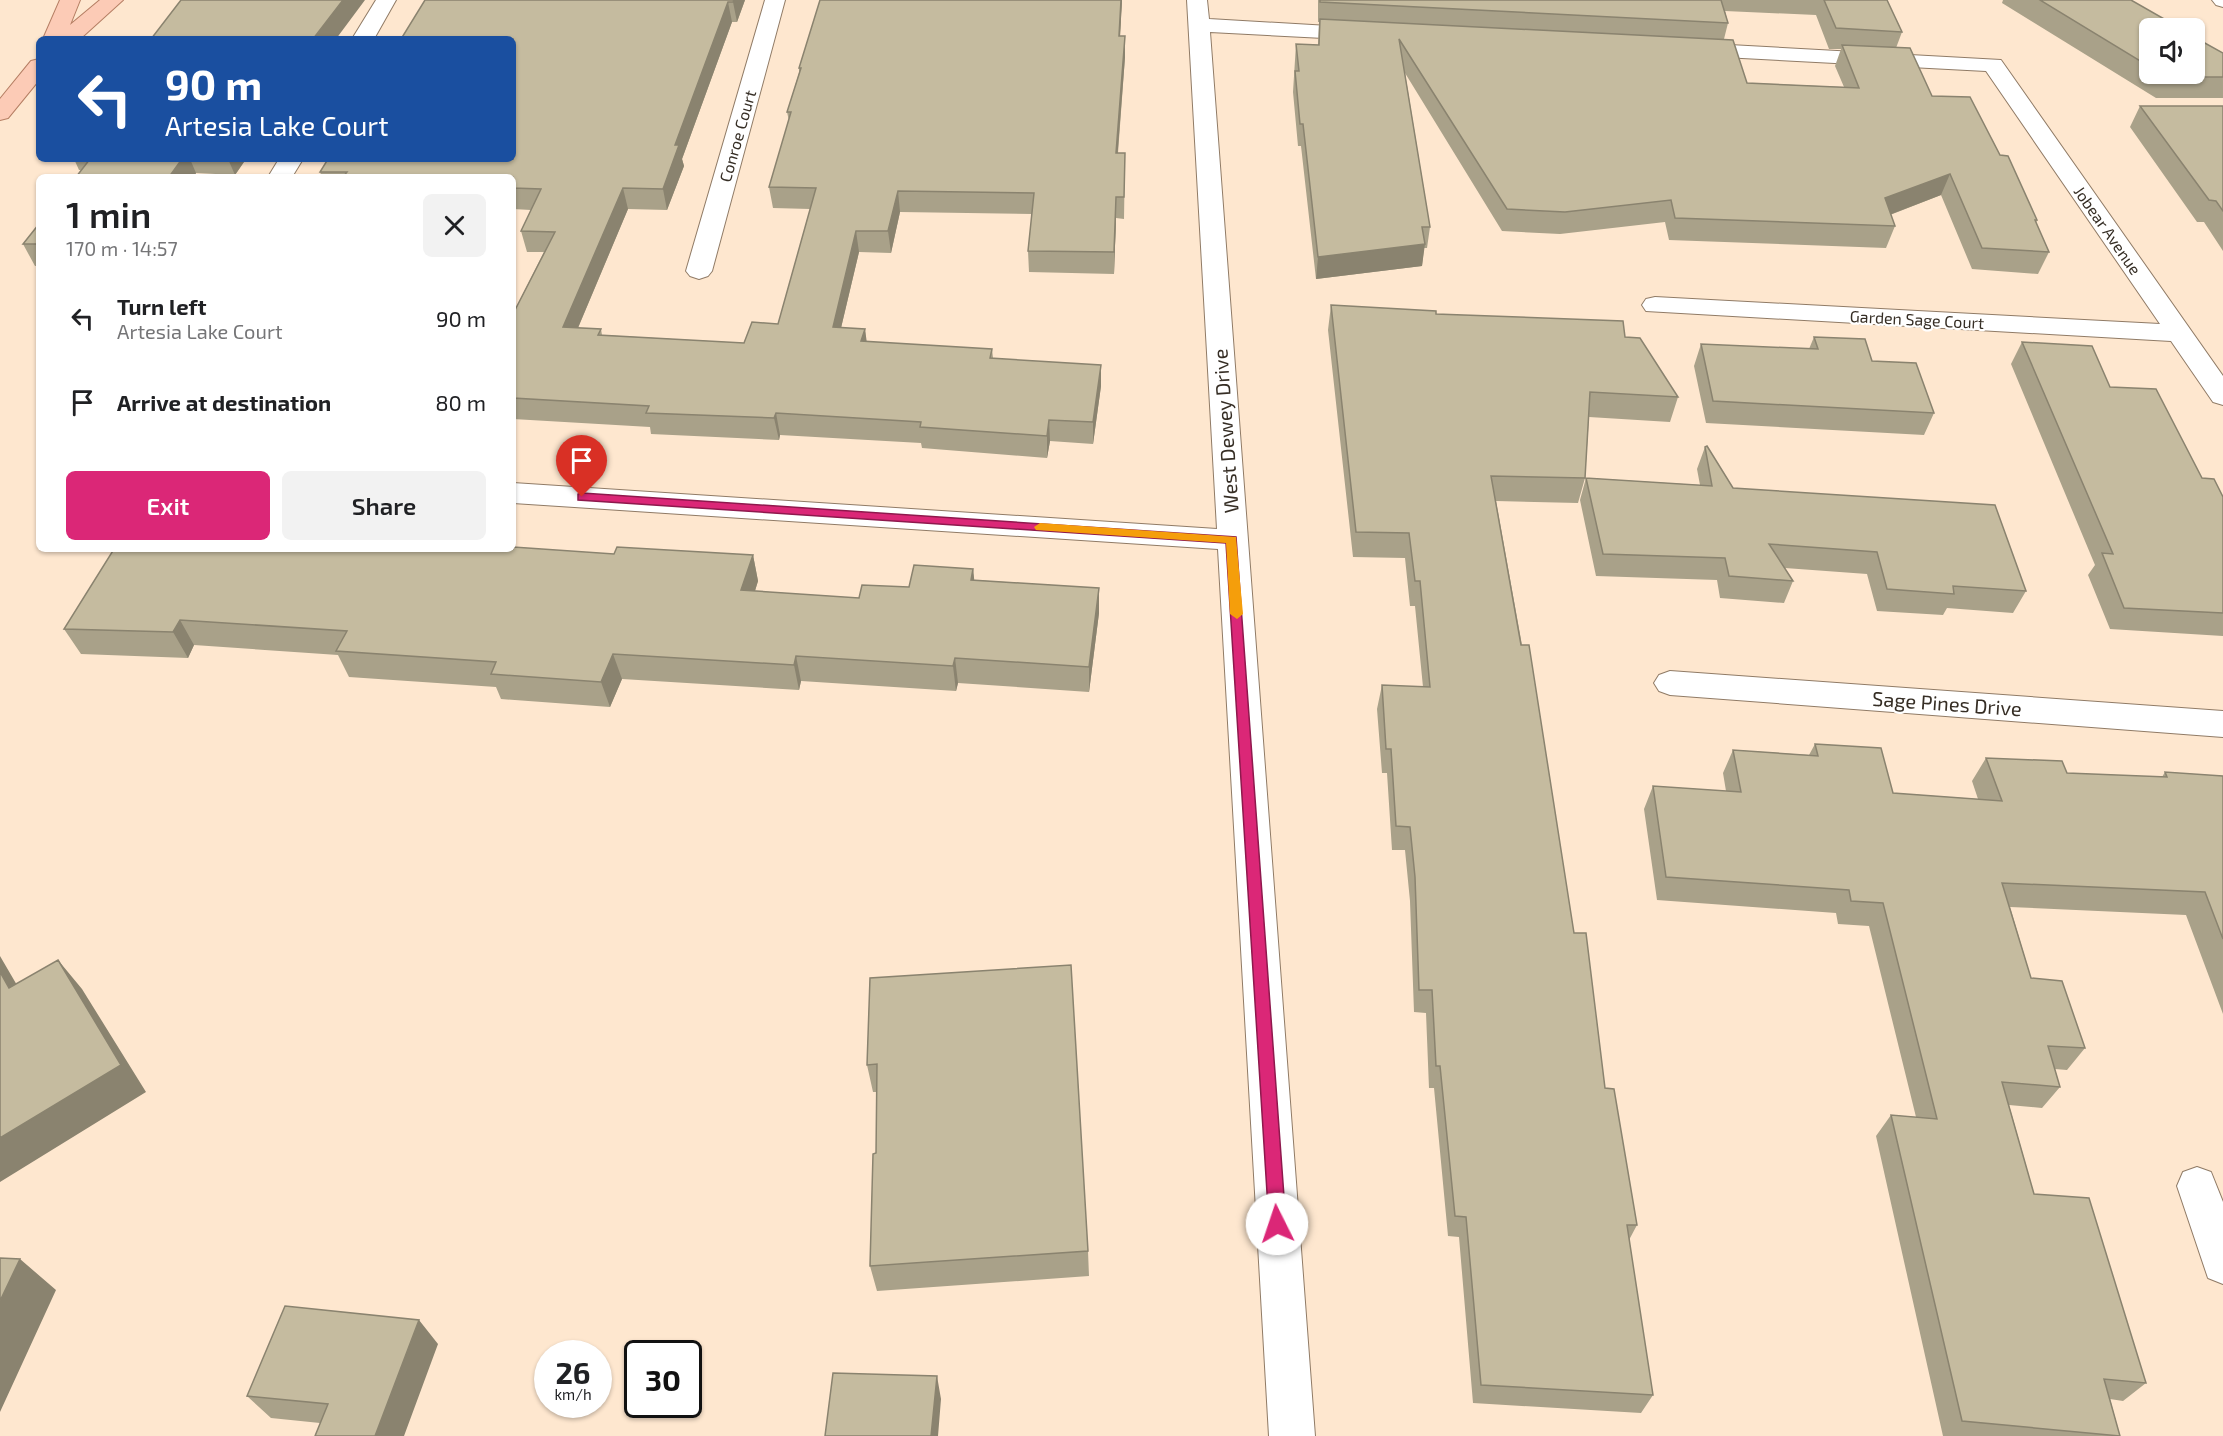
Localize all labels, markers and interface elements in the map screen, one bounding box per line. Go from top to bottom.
map controls [2139,18,2205,84]
button: sound [2139,18,2205,84]
text: 90 m [165,58,262,108]
icon: left [66,60,144,138]
street label: Conroe Court [715,88,759,184]
text: Artesia Lake Court [165,109,388,141]
street label: Jobear Avenue [2070,182,2146,278]
text: 1 min [66,192,151,235]
button: close [423,194,486,257]
text: 170 m · 14:57 [66,236,178,260]
text: Turn left [117,293,206,319]
icon: left [66,302,99,335]
text: 90 m [436,305,486,331]
street label: Garden Sage Court [1849,306,1985,332]
text: Artesia Lake Court [117,319,283,343]
street label: West Dewey Drive [1207,348,1243,514]
icon: arrive [66,386,99,419]
text: Arrive at destination [117,389,331,415]
text: 80 m [435,389,486,415]
pin [556,435,607,497]
icon: arrive [565,444,598,477]
button: Exit [66,471,270,540]
button: Share [282,471,486,540]
street label: Sage Pines Drive [1871,686,2023,720]
position arrow [1245,1192,1309,1256]
speed limit sign: 30 [624,1340,702,1418]
text: 26 [555,1354,591,1390]
text: km/h [554,1385,592,1403]

